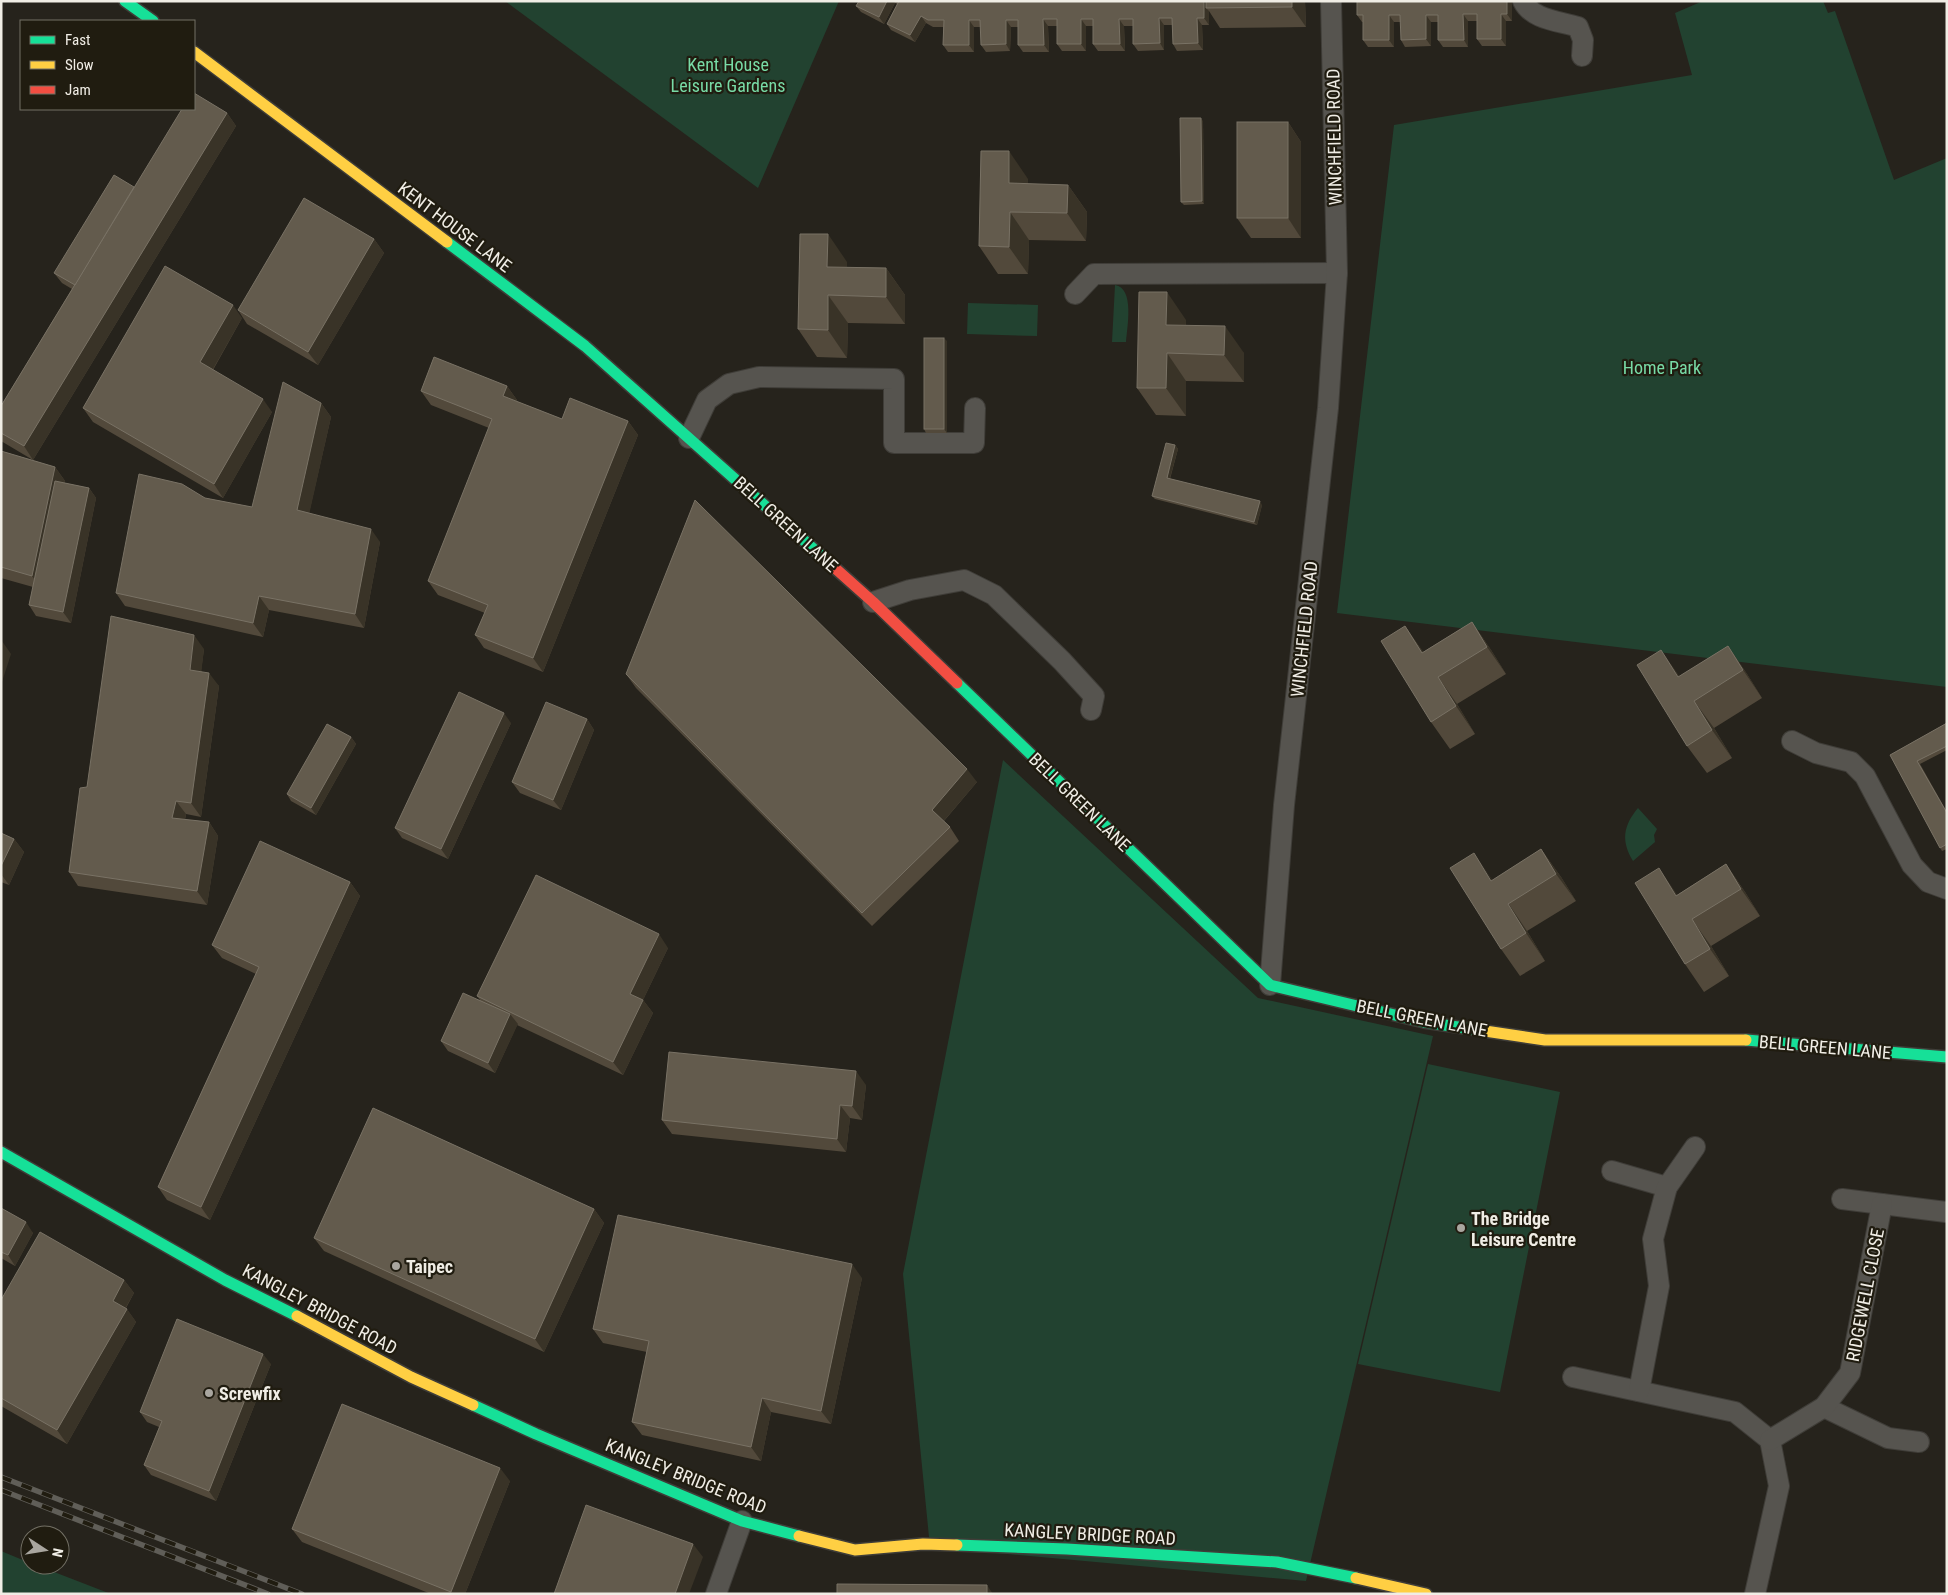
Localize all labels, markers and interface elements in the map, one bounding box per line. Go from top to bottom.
legend [20,20,195,110]
text: Fast [65,31,90,49]
park label: Kent House Leisure Gardens [671,54,785,96]
text: Slow [65,56,94,74]
street label: WINCHFIELD ROAD [1322,68,1346,206]
text: Jam [65,81,91,99]
street label: KENT HOUSE LANE [394,178,516,276]
park label: Home Park [1623,357,1701,378]
street label: BELL GREEN LANE [730,472,842,576]
street label: WINCHFIELD ROAD [1286,560,1322,698]
street label: BELL GREEN LANE [1025,748,1135,856]
street label: BELL GREEN LANE [1355,995,1489,1041]
street label: BELL GREEN LANE [1758,1031,1892,1063]
place label: The Bridge Leisure Centre [1471,1208,1576,1250]
marker: The Bridge Leisure Centre [1455,1222,1467,1234]
street label: RIDGEWELL CLOSE [1842,1227,1888,1363]
place label: Taipec [406,1256,453,1277]
street label: KANGLEY BRIDGE ROAD [239,1259,401,1359]
marker: Taipec [390,1260,402,1272]
place label: Screwfix [219,1383,281,1404]
marker: Screwfix [203,1387,215,1399]
street label: KANGLEY BRIDGE ROAD [602,1434,770,1518]
street label: KANGLEY BRIDGE ROAD [1004,1519,1176,1549]
north arrow [20,1525,70,1575]
text: N [49,1547,66,1559]

